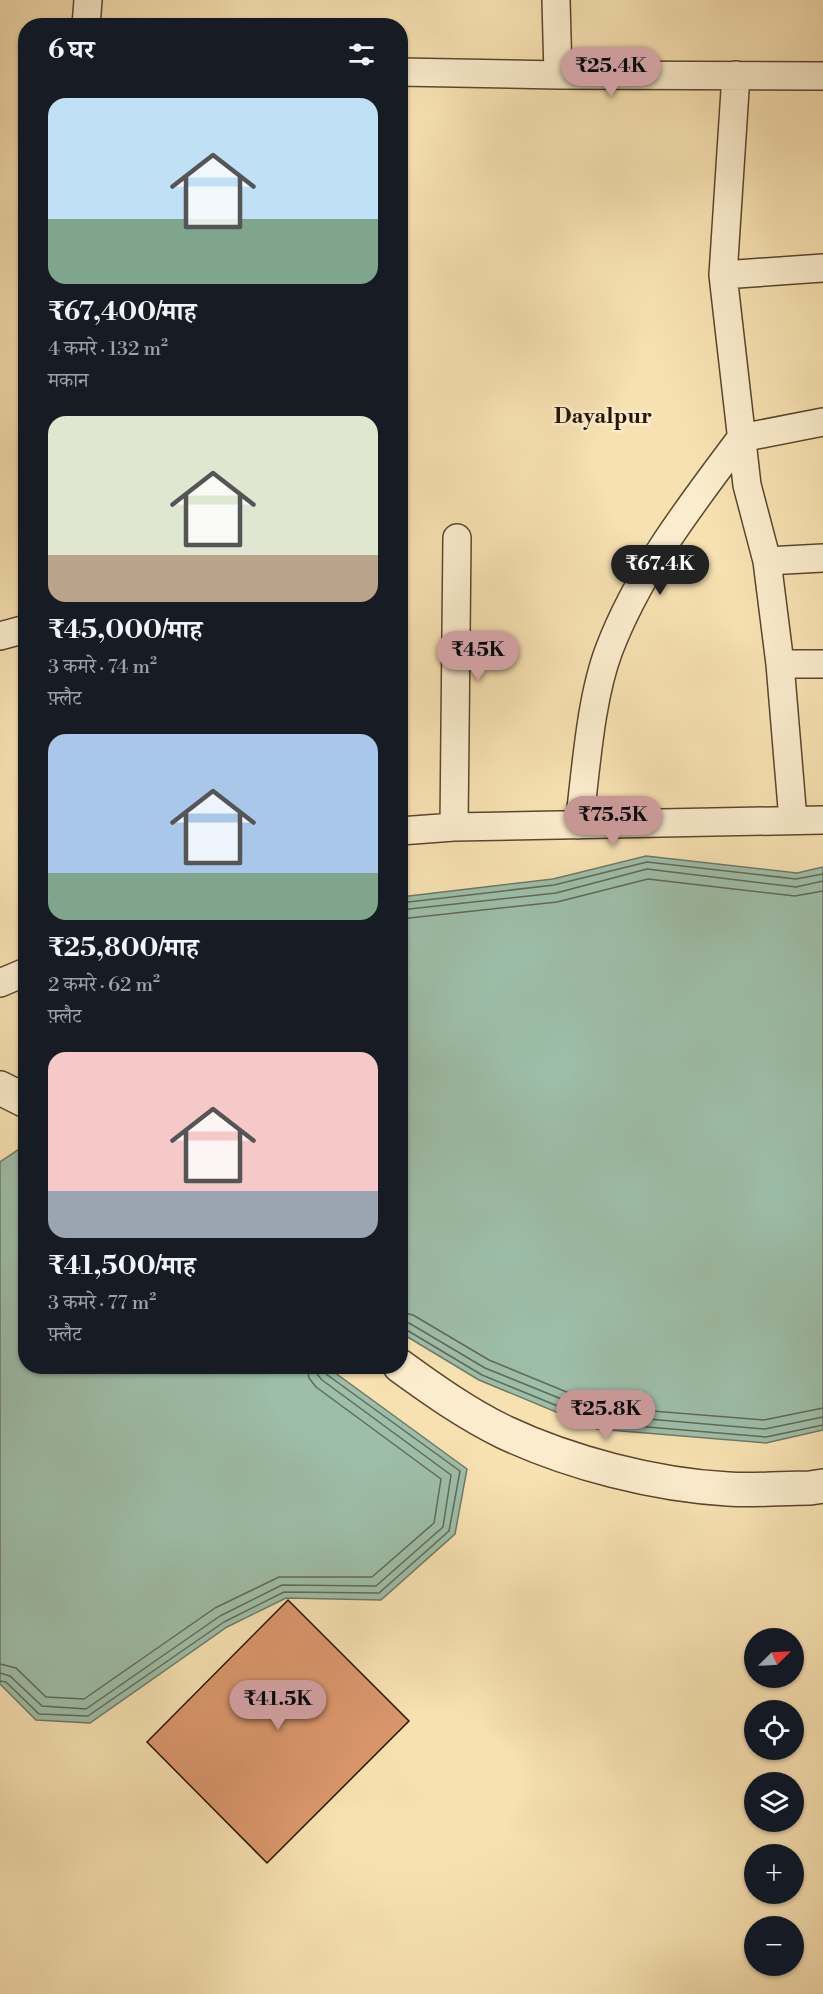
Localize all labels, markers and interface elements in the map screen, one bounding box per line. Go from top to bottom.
text: 6 घर [48,34,94,66]
icon: filters [345,38,378,71]
pin: ₹25.4K [562,47,660,98]
text: ₹25.4K [575,54,647,79]
icon: home [159,137,267,245]
text: ₹67,400/माह [48,296,196,328]
text: 4 कमरे · 132 m² [48,337,168,362]
text: मकान [48,369,89,394]
district label: Dayalpur [554,403,652,430]
icon: home [159,455,267,563]
pin: ₹67.4K [611,545,709,596]
text: ₹67.4K [625,552,695,577]
text: ₹45,000/माह [48,614,202,646]
pin: ₹45K [442,631,514,682]
text: ₹45K [451,638,505,663]
text: 3 कमरे · 74 m² [48,655,157,680]
text: फ़्लैट [48,687,81,712]
icon: home [159,773,267,881]
pin: ₹75.5K [564,796,662,847]
text: ₹75.5K [578,803,648,828]
text: ₹25,800/माह [48,932,199,964]
text: 2 कमरे · 62 m² [48,973,160,998]
text: फ़्लैट [48,1005,81,1030]
icon: home [159,1091,267,1199]
text: ₹41,500/माह [48,1250,196,1282]
text: 3 कमरे · 77 m² [48,1291,156,1316]
text: फ़्लैट [48,1323,81,1348]
pin: ₹25.8K [557,1390,655,1441]
text: ₹25.8K [570,1397,642,1422]
north arrow [744,1628,804,1688]
map controls [744,1628,804,1976]
pin: ₹41.5K [229,1680,327,1731]
text: ₹41.5K [243,1687,313,1712]
button: locate [744,1700,804,1760]
button: layers [744,1772,804,1832]
button: + [744,1844,804,1904]
button: − [744,1916,804,1976]

